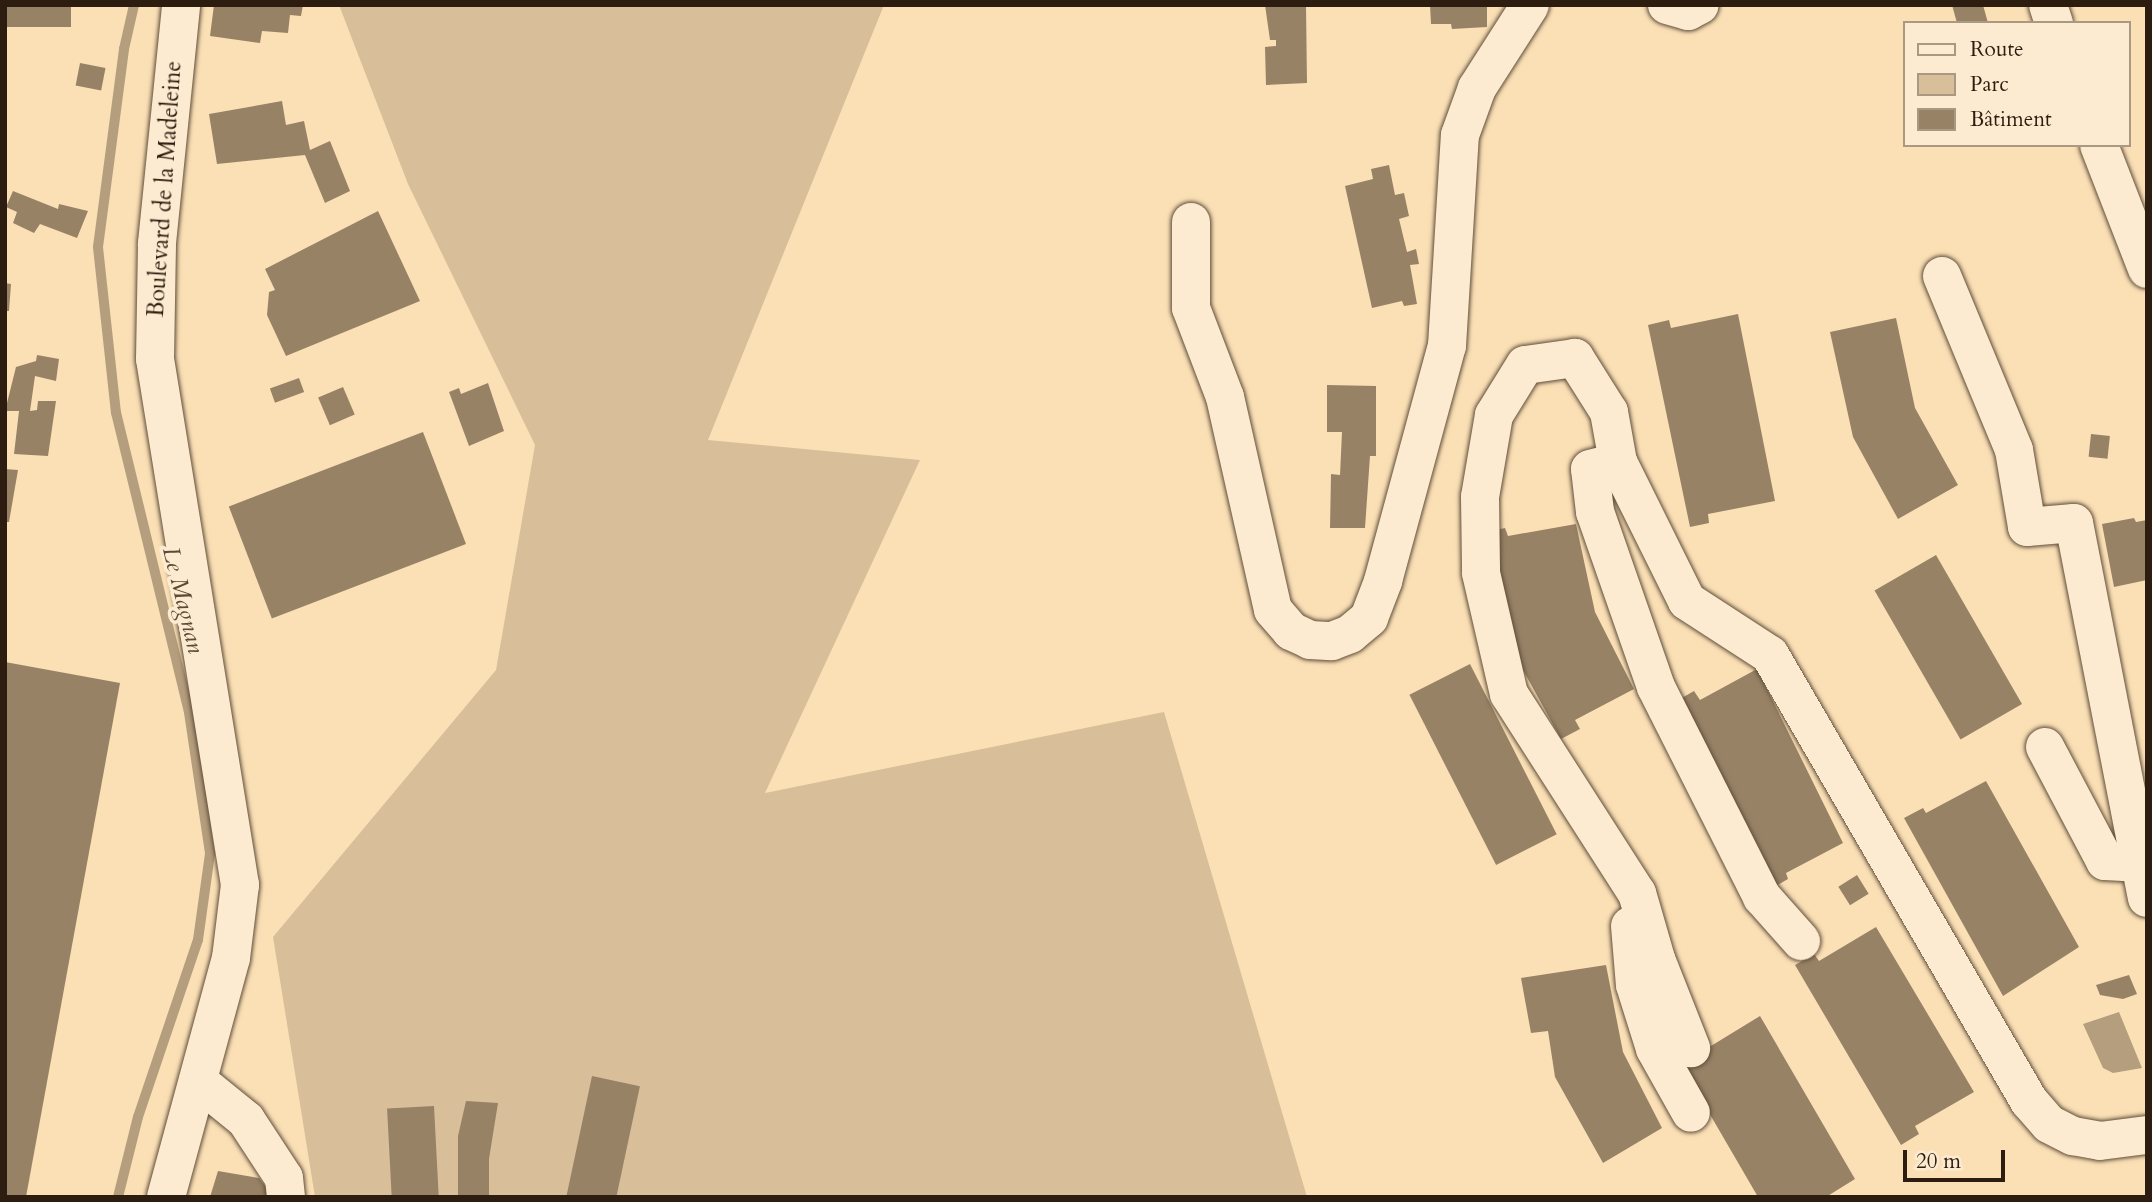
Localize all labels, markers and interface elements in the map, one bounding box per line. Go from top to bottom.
legend [1904,21,2131,147]
text: Route [1970,35,2024,64]
street label: Boulevard de la Madeleine [142,60,188,318]
text: Parc [1970,70,2009,99]
text: Bâtiment [1970,105,2052,134]
water label: Le Magnan [156,544,210,656]
scale bar [1907,1136,2008,1180]
text: 20 m [1916,1147,1961,1176]

